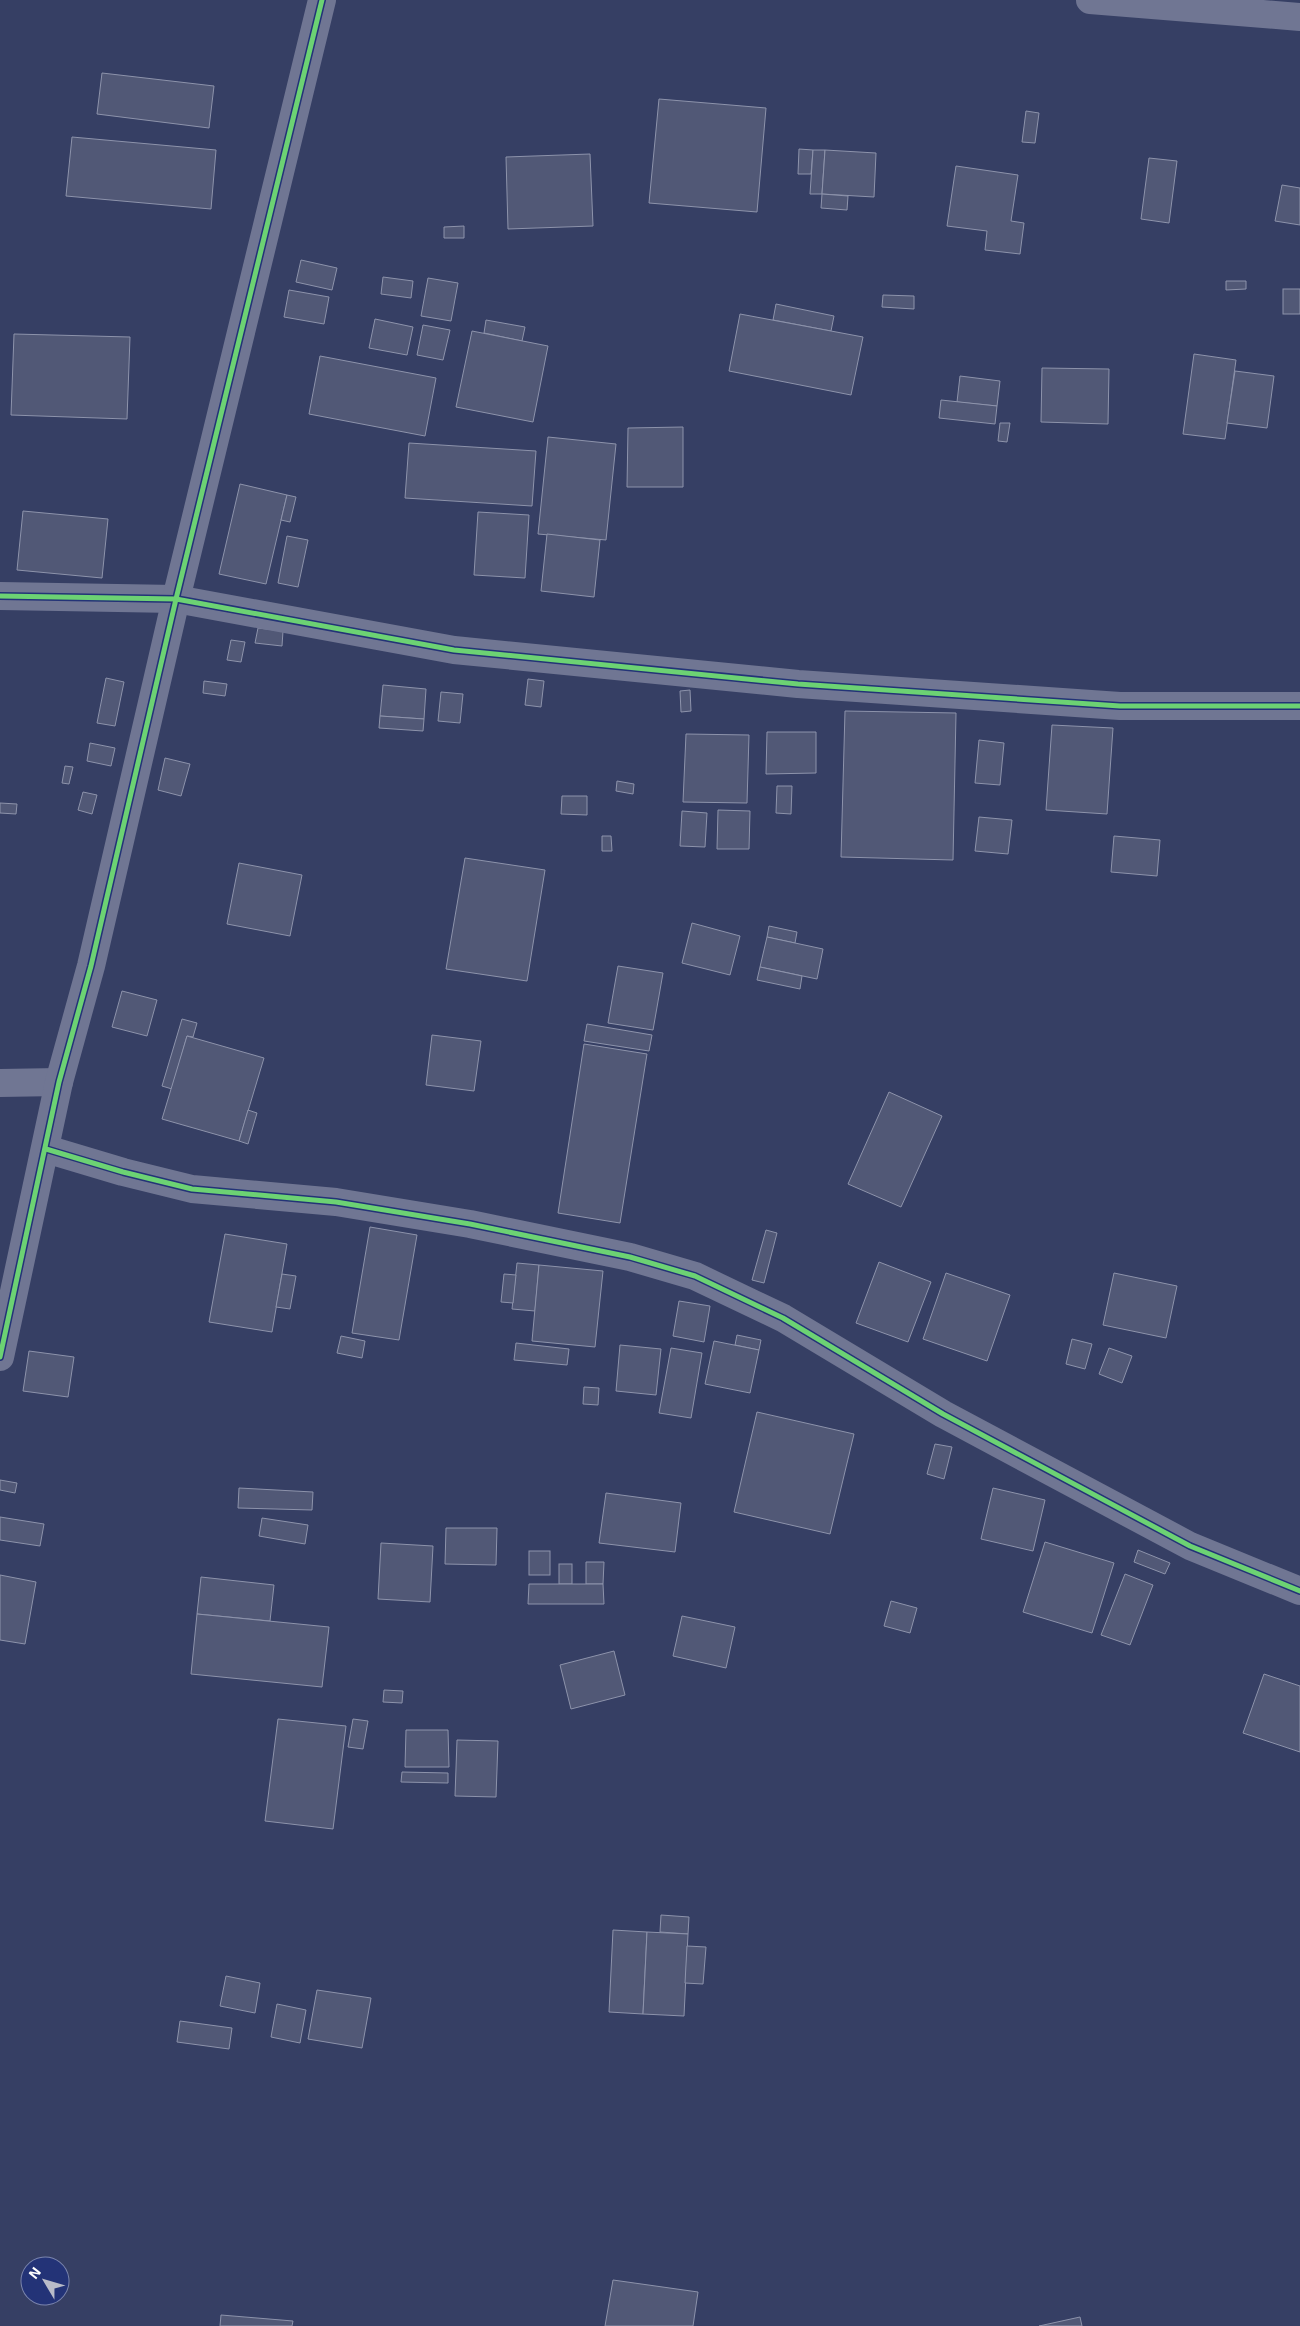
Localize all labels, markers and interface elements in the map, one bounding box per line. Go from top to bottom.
north arrow [20,2256,70,2306]
text: N [25,2263,44,2282]

